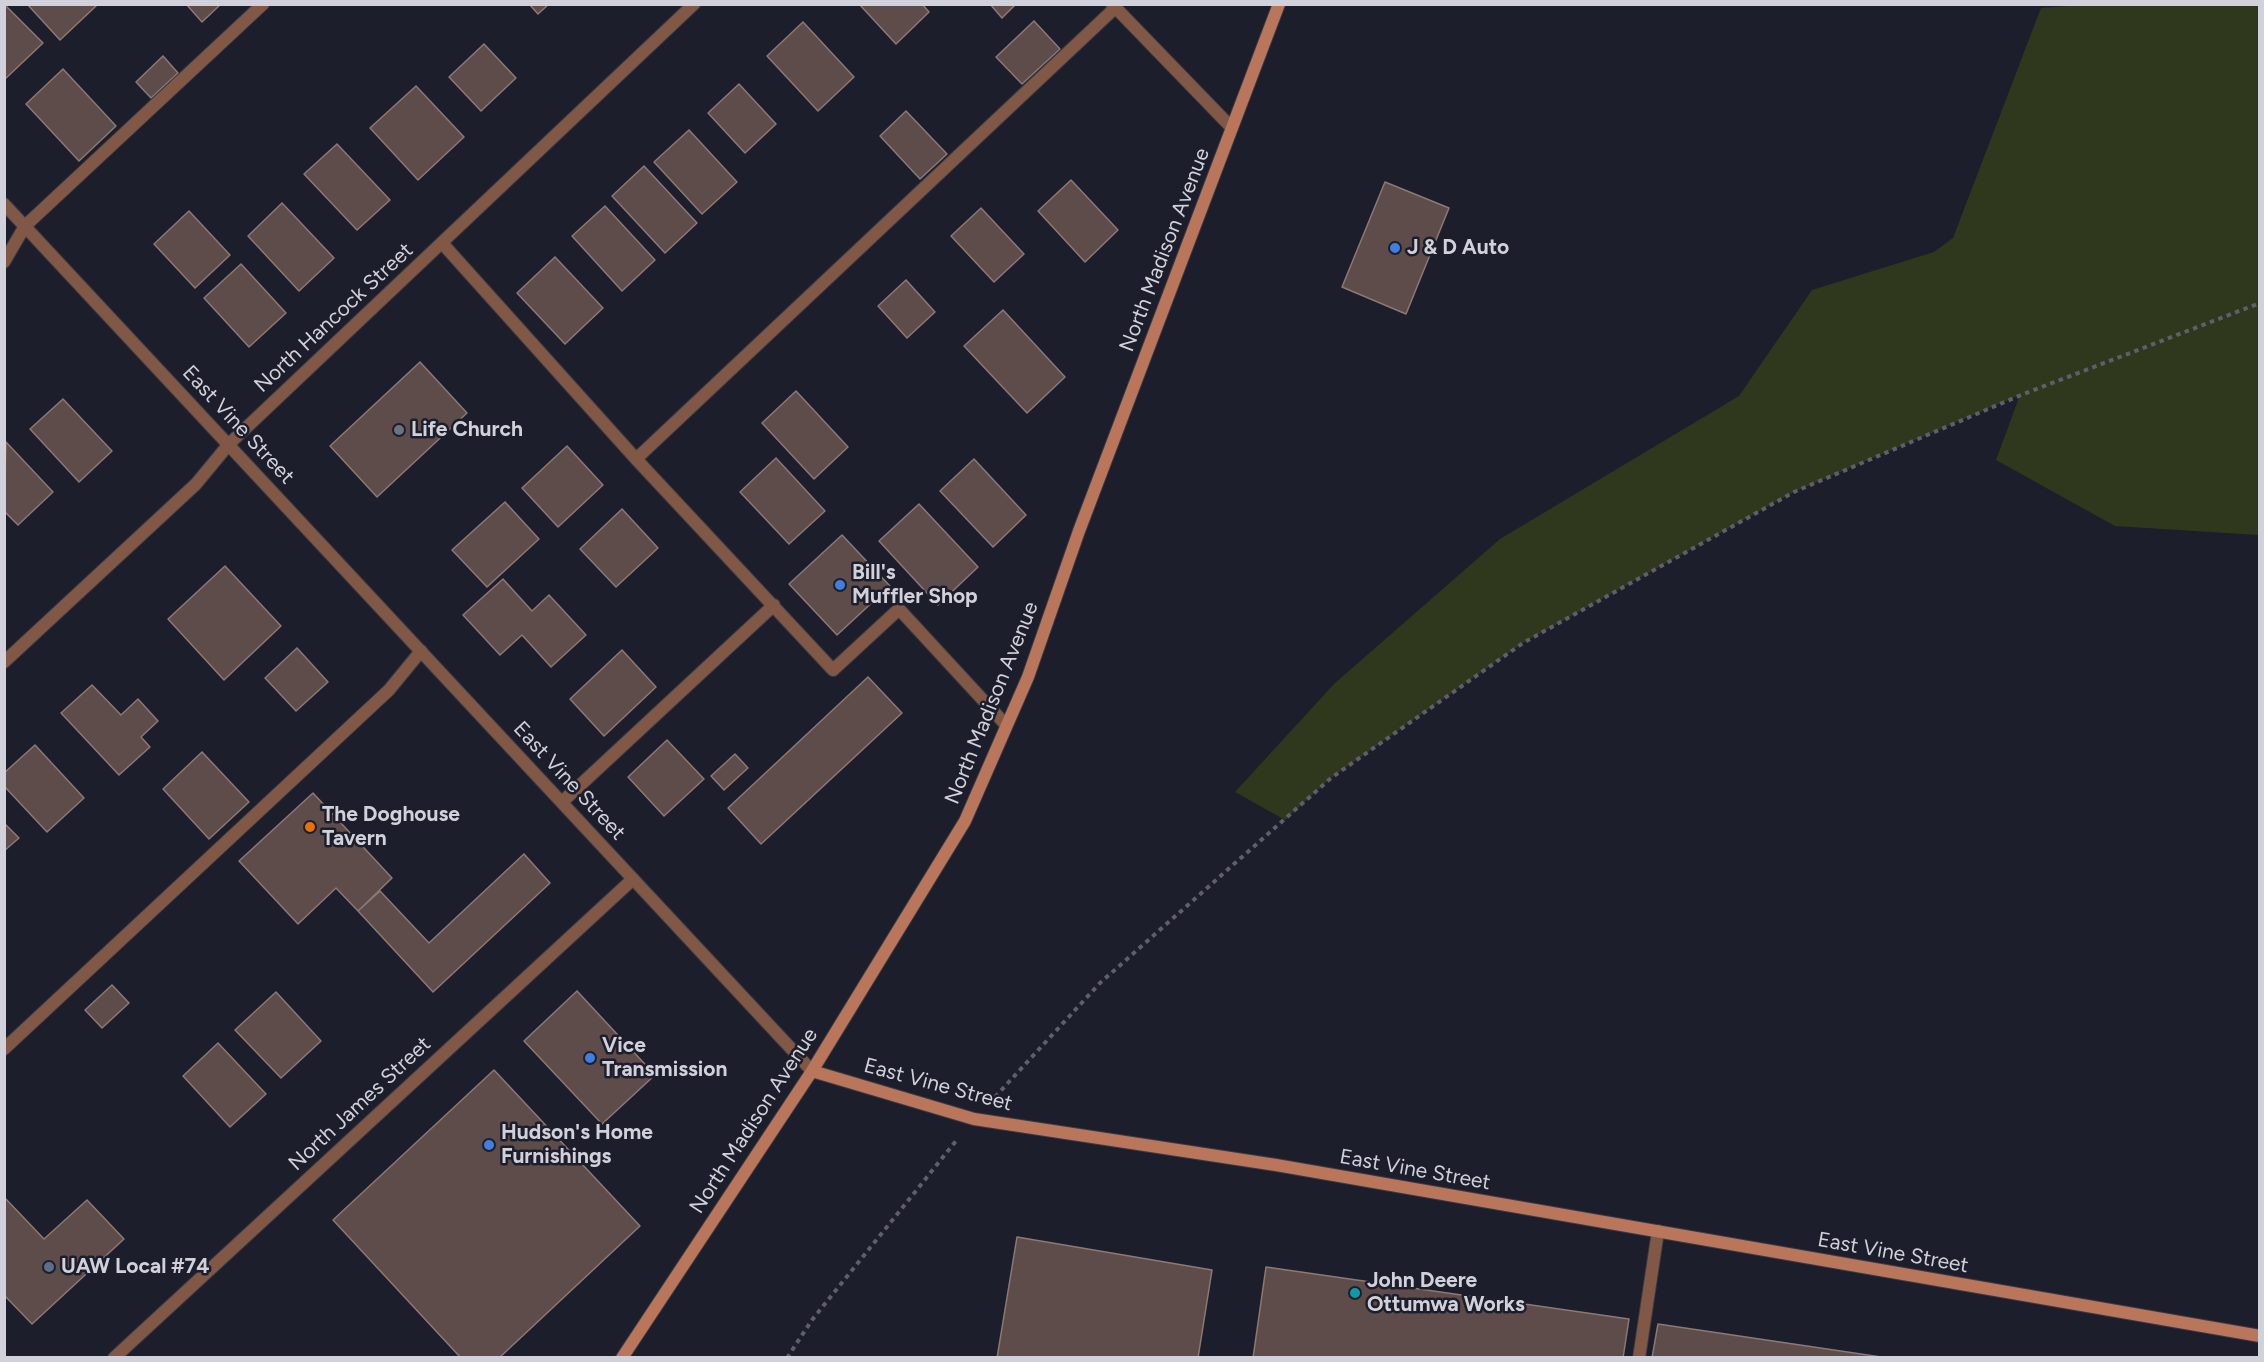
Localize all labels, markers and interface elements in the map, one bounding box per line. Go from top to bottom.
street label: North Madison Avenue [1115,145,1215,355]
place label: J & D Auto [1407,235,1509,261]
street label: North Hancock Street [249,238,419,398]
marker: J & D Auto [1388,241,1402,255]
street label: East Vine Street [177,361,299,489]
place label: Life Church [411,417,523,443]
marker: Life Church [392,423,406,437]
place label: Bill's Muffler Shop [852,560,978,610]
marker: Bill's Muffler Shop [833,578,847,592]
street label: North Madison Avenue [940,598,1044,808]
street label: East Vine Street [508,717,630,845]
place label: The Doghouse Tavern [322,802,460,852]
marker: The Doghouse Tavern [303,820,317,834]
street label: North Madison Avenue [685,1024,823,1218]
street label: North James Street [284,1032,436,1176]
place label: Vice Transmission [602,1033,727,1083]
marker: Vice Transmission [583,1051,597,1065]
street label: East Vine Street [861,1053,1015,1117]
place label: Hudson's Home Furnishings [501,1120,653,1170]
marker: Hudson's Home Furnishings [482,1138,496,1152]
street label: East Vine Street [1338,1144,1492,1196]
street label: East Vine Street [1816,1227,1970,1279]
place label: UAW Local #74 [61,1254,210,1280]
marker: UAW Local #74 [42,1260,56,1274]
place label: John Deere Ottumwa Works [1367,1268,1525,1318]
marker: John Deere Ottumwa Works [1348,1286,1362,1300]

